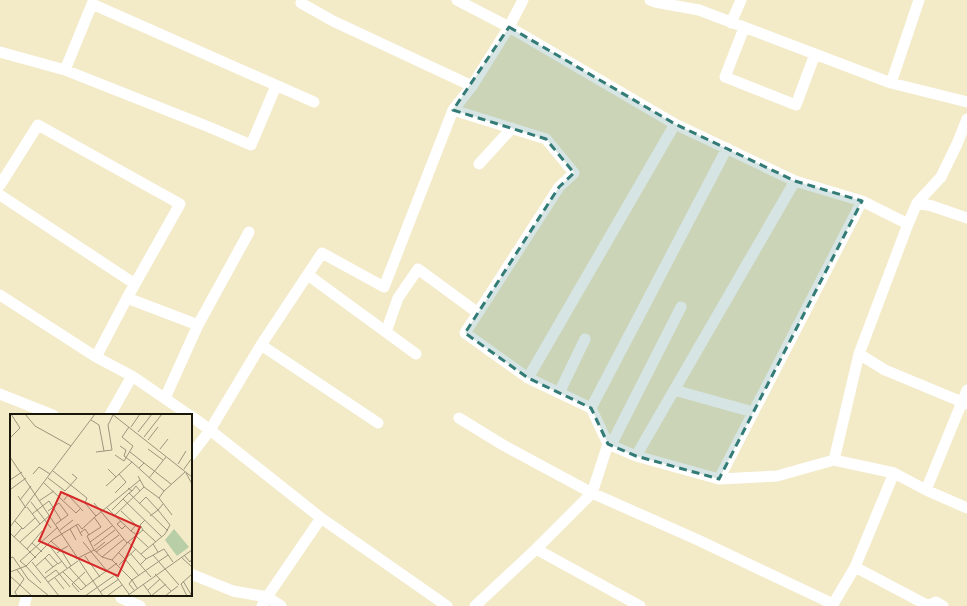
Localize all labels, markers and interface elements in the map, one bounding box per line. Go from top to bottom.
inset map [10,414,192,596]

